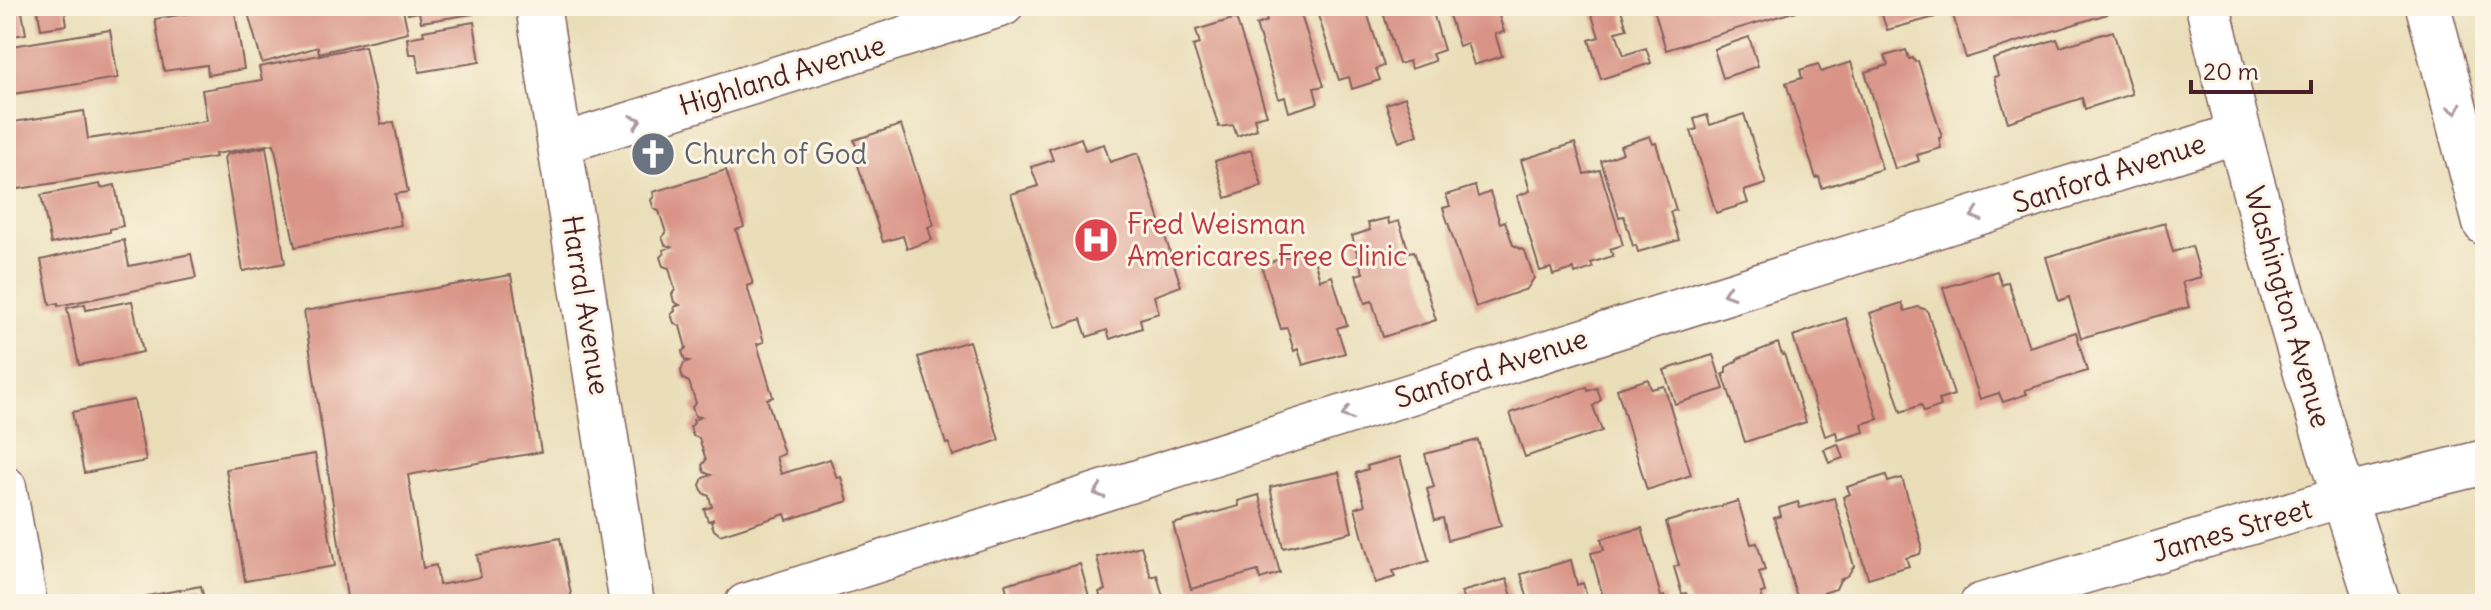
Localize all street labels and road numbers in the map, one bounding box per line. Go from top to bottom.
street label: Highland Avenue [675,27,889,123]
street label: Sanford Avenue [2008,125,2210,221]
street label: Washington Avenue [2236,182,2340,432]
street label: Harral Avenue [554,213,618,397]
street label: Sanford Avenue [1390,320,1592,416]
street label: James Street [2148,490,2316,570]

